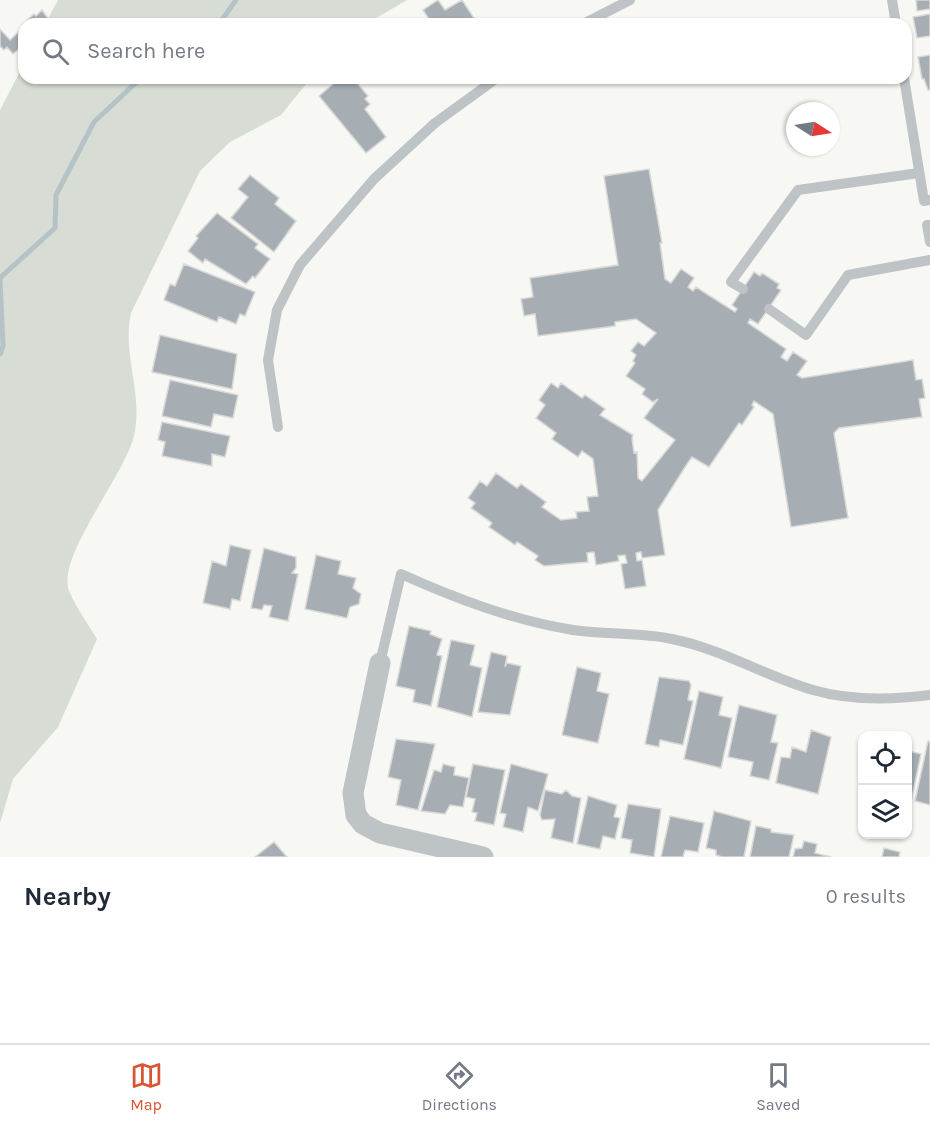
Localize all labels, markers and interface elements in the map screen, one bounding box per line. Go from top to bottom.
search box [18,18,912,84]
icon: search [39,35,72,68]
text: Search here [87,38,205,64]
north arrow [786,102,840,156]
map controls [858,731,912,839]
button: locate [858,731,912,785]
button: layers [858,785,912,839]
text: Nearby [24,881,111,912]
text: 0 results [826,885,906,908]
tab: Map [130,1059,163,1114]
tab: Directions [422,1059,497,1114]
tab: Saved [756,1059,800,1114]

